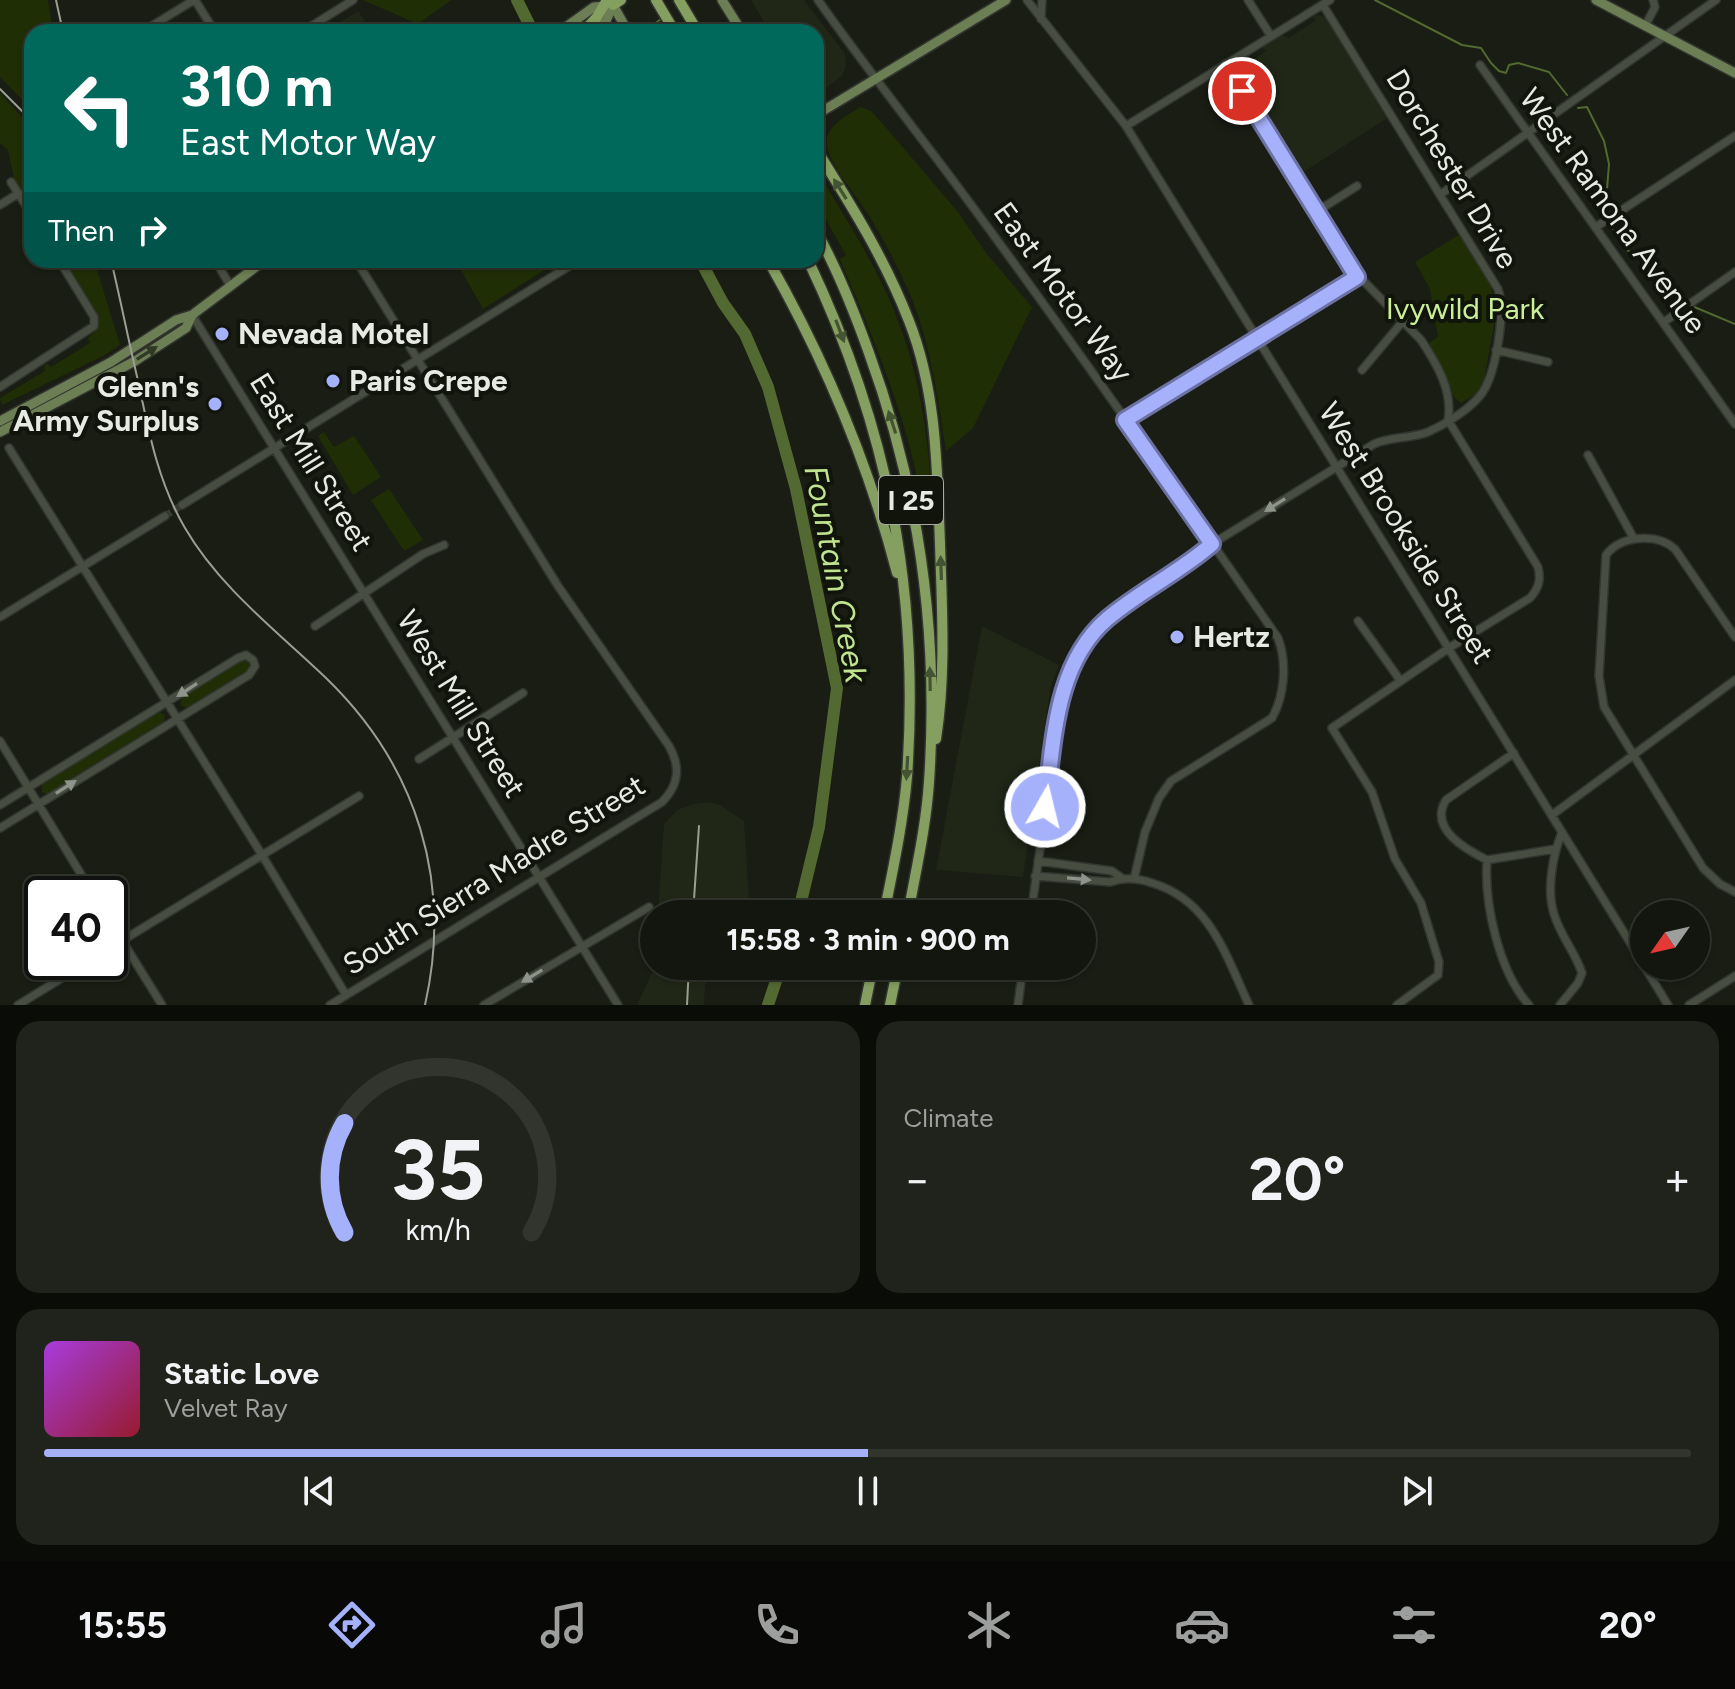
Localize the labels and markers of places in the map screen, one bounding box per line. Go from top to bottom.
pin [1208,57,1276,125]
place label: Nevada Motel [238,315,429,352]
marker: Nevada Motel [213,325,231,343]
place label: Paris Crepe [349,362,508,399]
place label: Glenn's Army Surplus [13,368,199,439]
marker: Paris Crepe [324,372,342,390]
marker: Glenn's Army Surplus [206,395,224,413]
place label: Hertz [1193,618,1270,655]
marker: Hertz [1168,628,1186,646]

